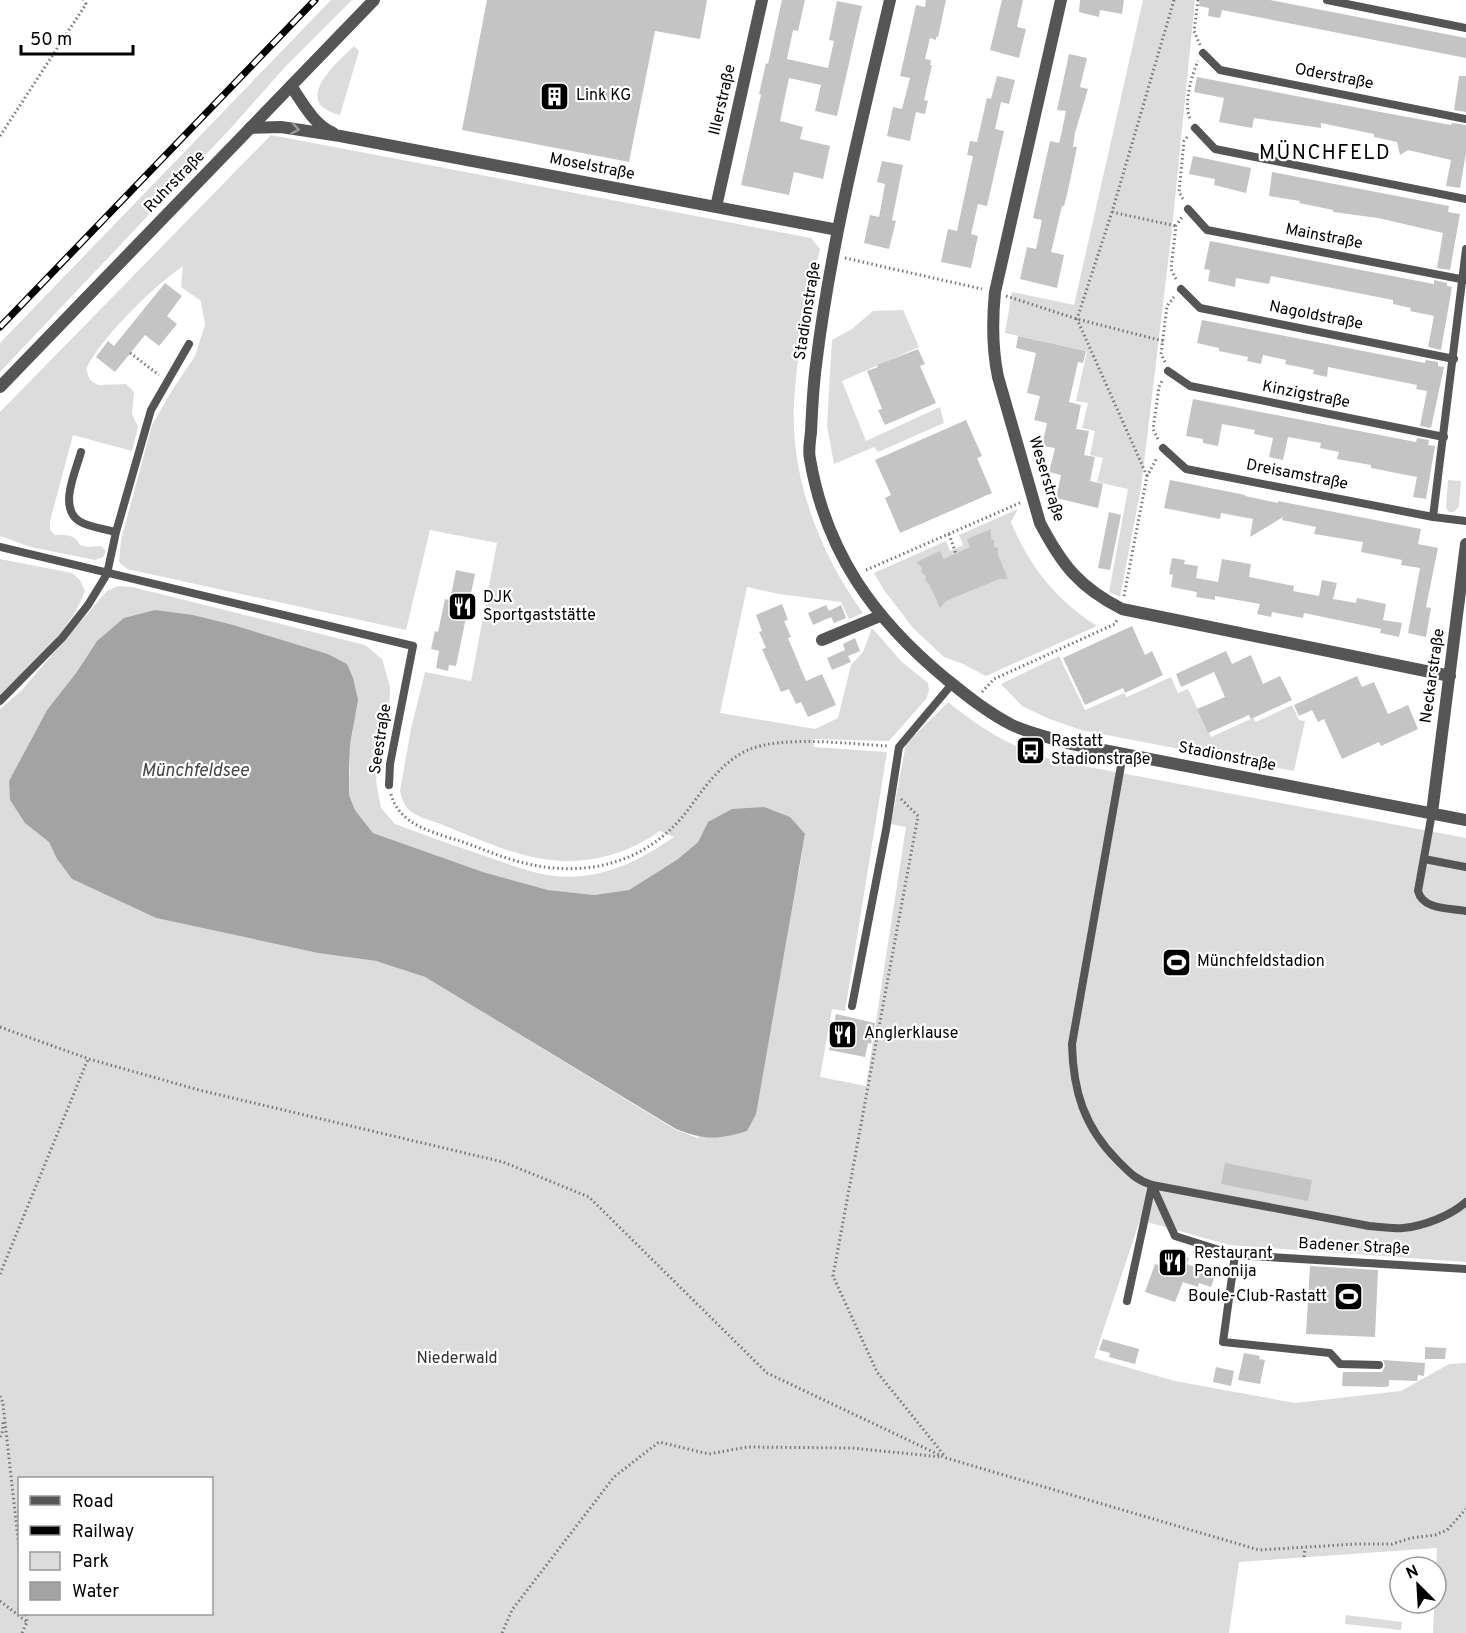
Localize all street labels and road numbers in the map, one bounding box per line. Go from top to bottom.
street label: Oderstraße [1293,60,1375,94]
street label: Illerstraße [705,63,741,137]
street label: Ruhrstraße [140,147,210,217]
street label: Moselstraße [548,149,636,185]
street label: Mainstraße [1284,220,1364,254]
street label: Stadionstraße [790,260,826,362]
street label: Nagoldstraße [1267,297,1365,335]
street label: Kinzigstraße [1260,377,1352,413]
street label: Weserstraße [1024,434,1068,524]
street label: Dreisamstraße [1244,455,1350,495]
street label: Neckarstraße [1416,627,1450,725]
street label: Seestraße [366,702,396,776]
street label: Stadionstraße [1176,738,1278,776]
street label: Badener Straße [1298,1234,1410,1260]

